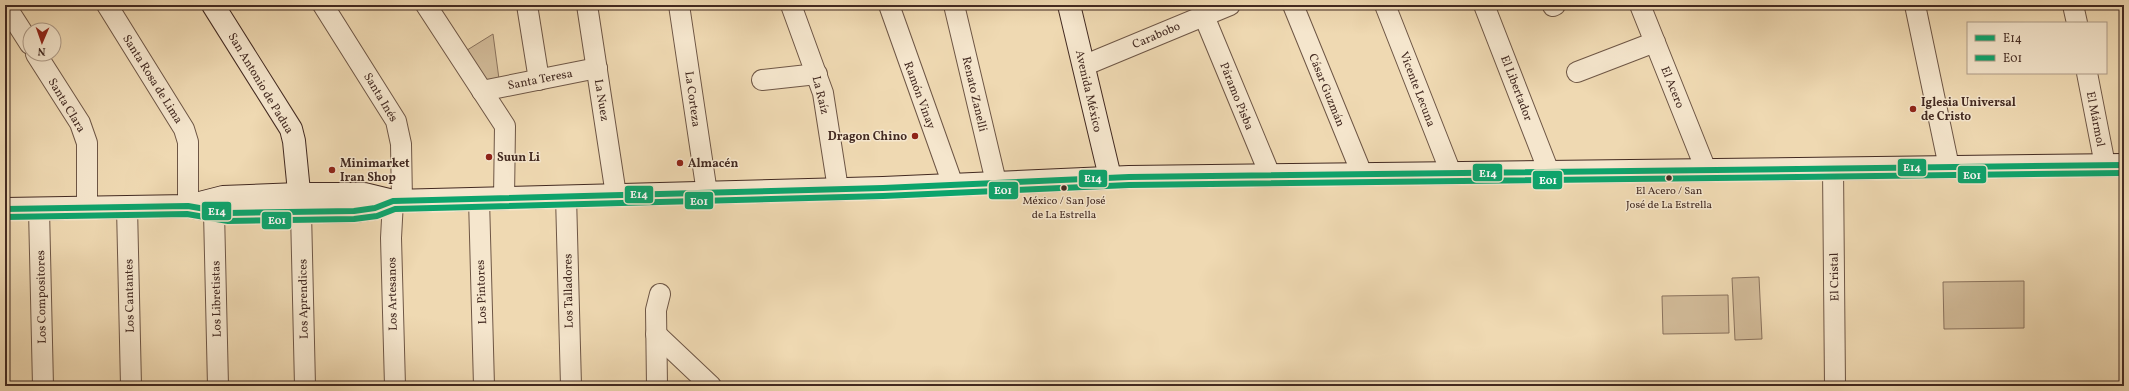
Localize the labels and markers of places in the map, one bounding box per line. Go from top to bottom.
place label: Iglesia Universal de Cristo [1921,95,2016,125]
marker: Iglesia Universal de Cristo [1908,104,1918,114]
place label: Dragon Chino [828,129,907,145]
marker: Dragon Chino [910,131,920,141]
place label: Suun Li [497,150,540,166]
marker: Suun Li [484,152,494,162]
place label: Minimarket Iran Shop [340,156,410,186]
place label: Almacén [688,156,738,172]
marker: Almacén [675,158,685,168]
marker: Minimarket Iran Shop [327,165,337,175]
marker: El Acero / San José de La Estrella [1664,173,1674,183]
marker: México / San José de La Estrella [1059,183,1069,193]
place label: El Acero / San José de La Estrella [1626,184,1713,213]
place label: México / San José de La Estrella [1022,194,1106,223]

